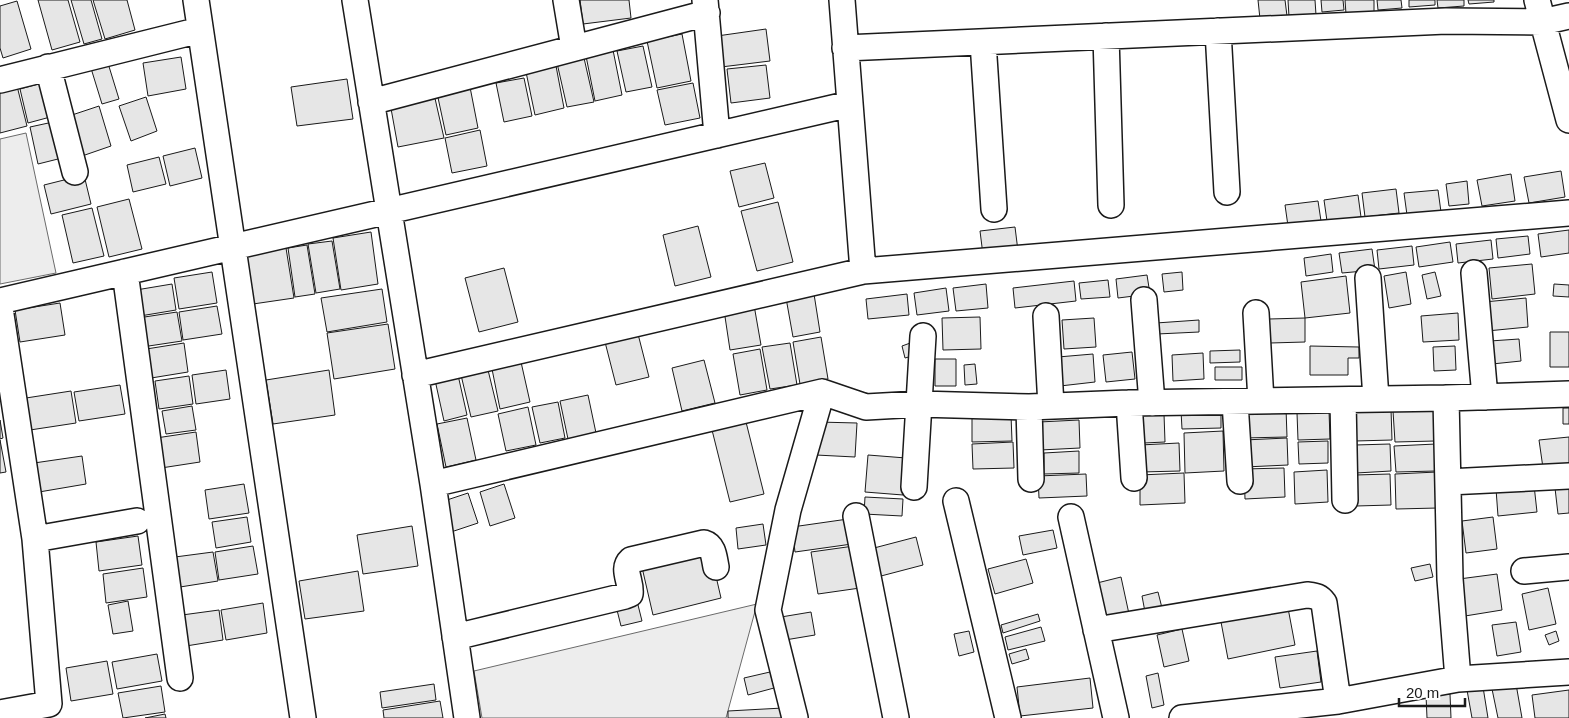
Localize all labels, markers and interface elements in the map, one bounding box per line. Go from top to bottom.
scale bar [1399,676,1465,708]
text: 20 m [1406,684,1439,701]

